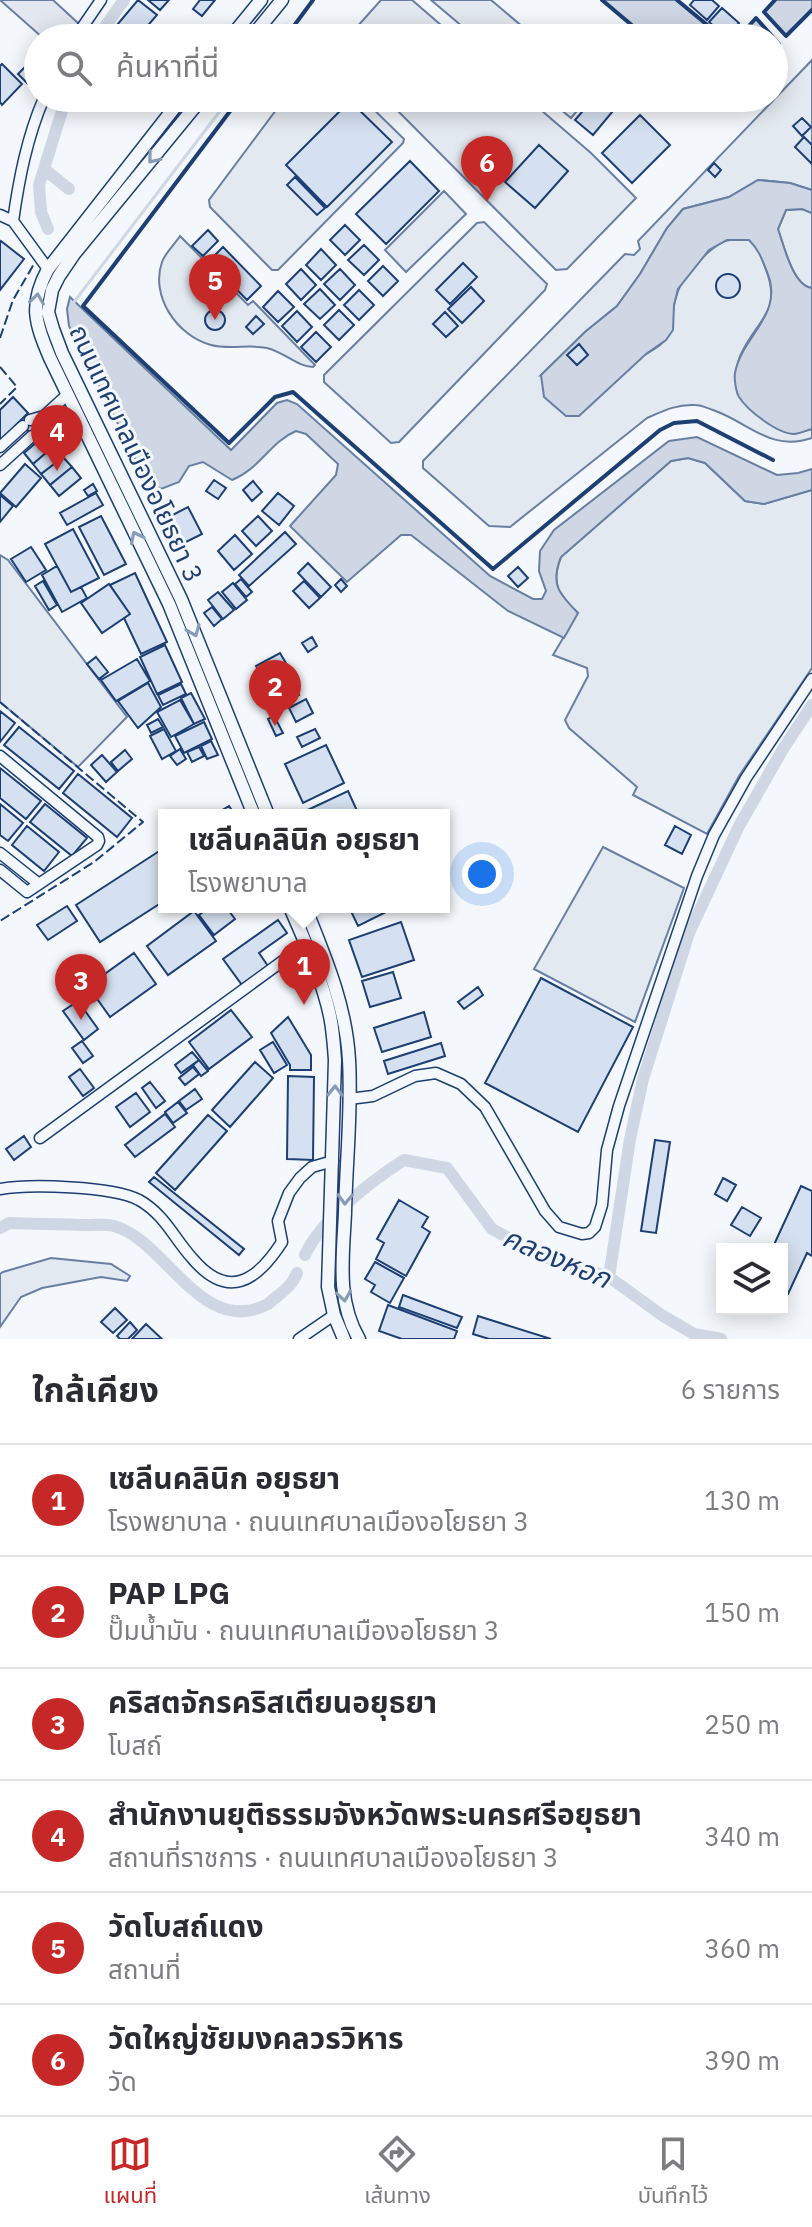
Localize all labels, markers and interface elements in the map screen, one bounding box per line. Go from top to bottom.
search box [24,24,788,112]
icon: search [52,46,96,90]
text: ค้นหาที่นี่ [116,46,219,85]
pin: 6 [461,136,513,202]
one-way arrow [148,149,163,164]
pin: 5 [189,254,241,320]
one-way arrow [28,293,45,306]
street label: ถนนเทศบาลเมืองอโยธยา 3 [62,319,212,587]
pin: 4 [31,405,83,471]
one-way arrow [130,530,146,545]
one-way arrow [185,623,201,637]
pin: 2 [249,660,301,726]
popup [158,809,450,913]
text: เซลีนคลินิก อยุธยา [188,819,420,858]
your location [462,854,502,894]
text: โรงพยาบาล [188,865,307,899]
pin: 1 [278,939,330,1005]
pin: 3 [55,954,107,1020]
one-way arrow [326,1084,343,1097]
one-way arrow [337,1193,354,1206]
water label: คลองหอก [497,1218,618,1297]
map controls [716,1243,788,1315]
button: layers [716,1243,788,1315]
one-way arrow [335,1289,352,1303]
text: ใกล้เคียง [32,1367,159,1411]
text: 6 รายการ [681,1372,780,1406]
text: เซลีนคลินิก อยุธยา [108,1458,340,1497]
text: 1 [50,1483,66,1517]
text: 130 m [704,1483,780,1517]
text: โรงพยาบาล · ถนนเทศบาลเมืองอโยธยา 3 [108,1504,529,1538]
text: PAP LPG [108,1573,230,1612]
text: 2 [50,1595,66,1629]
text: 150 m [704,1595,780,1629]
text: ปั๊มน้ำมัน · ถนนเทศบาลเมืองอโยธยา 3 [108,1613,499,1647]
text: คริสตจักรคริสเตียนอยุธยา [108,1682,437,1721]
text: 3 [50,1707,66,1741]
text: 250 m [704,1707,780,1741]
text: โบสถ์ [108,1728,162,1762]
text: สำนักงานยุติธรรมจังหวัดพระนครศรีอยุธยา [108,1794,642,1833]
text: 4 [50,1819,66,1853]
text: 340 m [704,1819,780,1853]
text: สถานที่ราชการ · ถนนเทศบาลเมืองอโยธยา 3 [108,1840,558,1874]
text: วัดโบสถ์แดง [108,1906,264,1945]
text: 5 [50,1931,66,1965]
text: 360 m [704,1931,780,1965]
text: สถานที่ [108,1952,181,1986]
text: วัดใหญ่ชัยมงคลวรวิหาร [108,2018,403,2057]
text: 6 [50,2043,66,2077]
text: 390 m [704,2043,780,2077]
text: วัด [108,2064,137,2098]
tab: แผนที่ [104,2132,157,2213]
tab: เส้นทาง [364,2132,431,2213]
tab: บันทึกไว้ [638,2132,708,2213]

